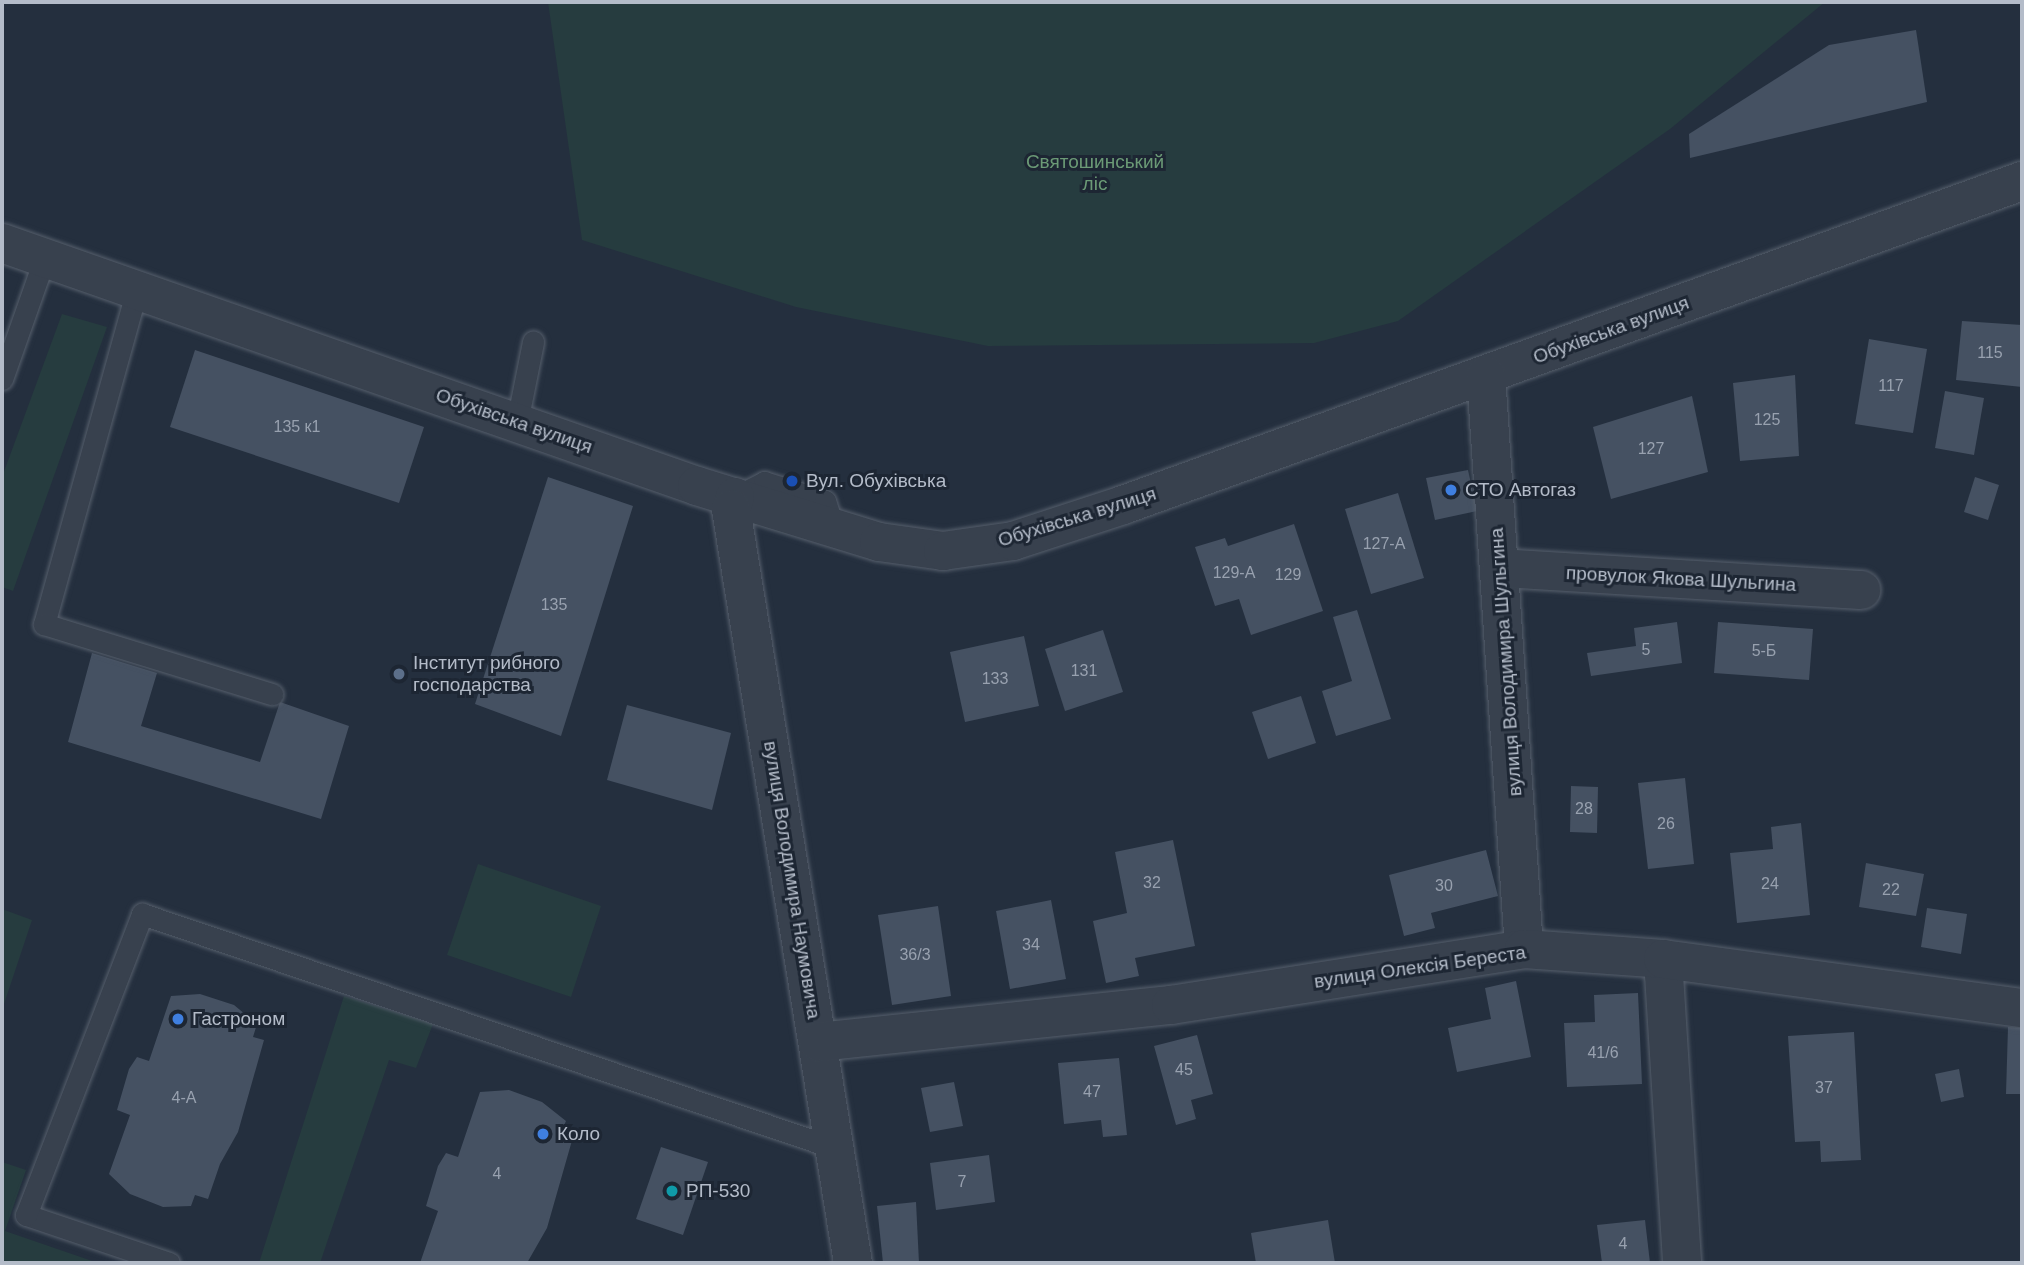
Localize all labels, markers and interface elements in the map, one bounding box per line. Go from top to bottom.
park label: Святошинський ліс [1026,151,1164,195]
street label: Обухівська вулиця [1530,291,1692,369]
house number: 115 [1977,343,2003,363]
house number: 117 [1878,376,1904,396]
street label: Обухівська вулиця [433,384,595,458]
house number: 125 [1754,410,1780,430]
house number: 135 к1 [273,417,321,437]
house number: 127 [1638,439,1664,459]
place label: Вул. Обухівська [806,470,946,492]
marker: Вул. Обухівська [784,473,800,489]
place label: СТО Автогаз [1465,479,1576,501]
street label: Обухівська вулиця [995,482,1159,552]
marker: СТО Автогаз [1443,482,1459,498]
street label: вулиця Володимира Шульгина [1485,527,1527,797]
house number: 127-А [1363,534,1405,554]
street label: провулок Якова Шульгина [1565,562,1797,596]
house number: 129-А [1213,563,1255,583]
house number: 129 [1275,565,1301,585]
house number: 135 [541,595,567,615]
house number: 5 [1642,640,1650,660]
house number: 5-Б [1752,641,1776,661]
place label: Інститут рибного господарства [413,652,560,696]
house number: 131 [1071,661,1097,681]
marker: Інститут рибного господарства [391,666,407,682]
house number: 133 [982,669,1008,689]
street label: вулиця Володимира Наумовича [759,739,825,1021]
house number: 28 [1575,799,1593,819]
house number: 26 [1657,814,1675,834]
house number: 32 [1143,873,1161,893]
house number: 24 [1761,874,1779,894]
house number: 30 [1435,876,1453,896]
house number: 22 [1882,880,1900,900]
house number: 34 [1022,935,1040,955]
street label: вулиця Олексія Береста [1313,941,1527,993]
house number: 36/3 [899,945,931,965]
place label: Гастроном [192,1008,285,1030]
marker: Гастроном [170,1011,186,1027]
house number: 41/6 [1587,1043,1619,1063]
house number: 45 [1175,1060,1193,1080]
house number: 37 [1815,1078,1833,1098]
house number: 47 [1083,1082,1101,1102]
house number: 4-А [172,1088,196,1108]
place label: Коло [557,1123,600,1145]
marker: Коло [535,1126,551,1142]
house number: 4 [493,1164,501,1184]
house number: 7 [958,1172,966,1192]
place label: РП-530 [686,1180,750,1202]
marker: РП-530 [664,1183,680,1199]
house number: 4 [1619,1234,1627,1254]

